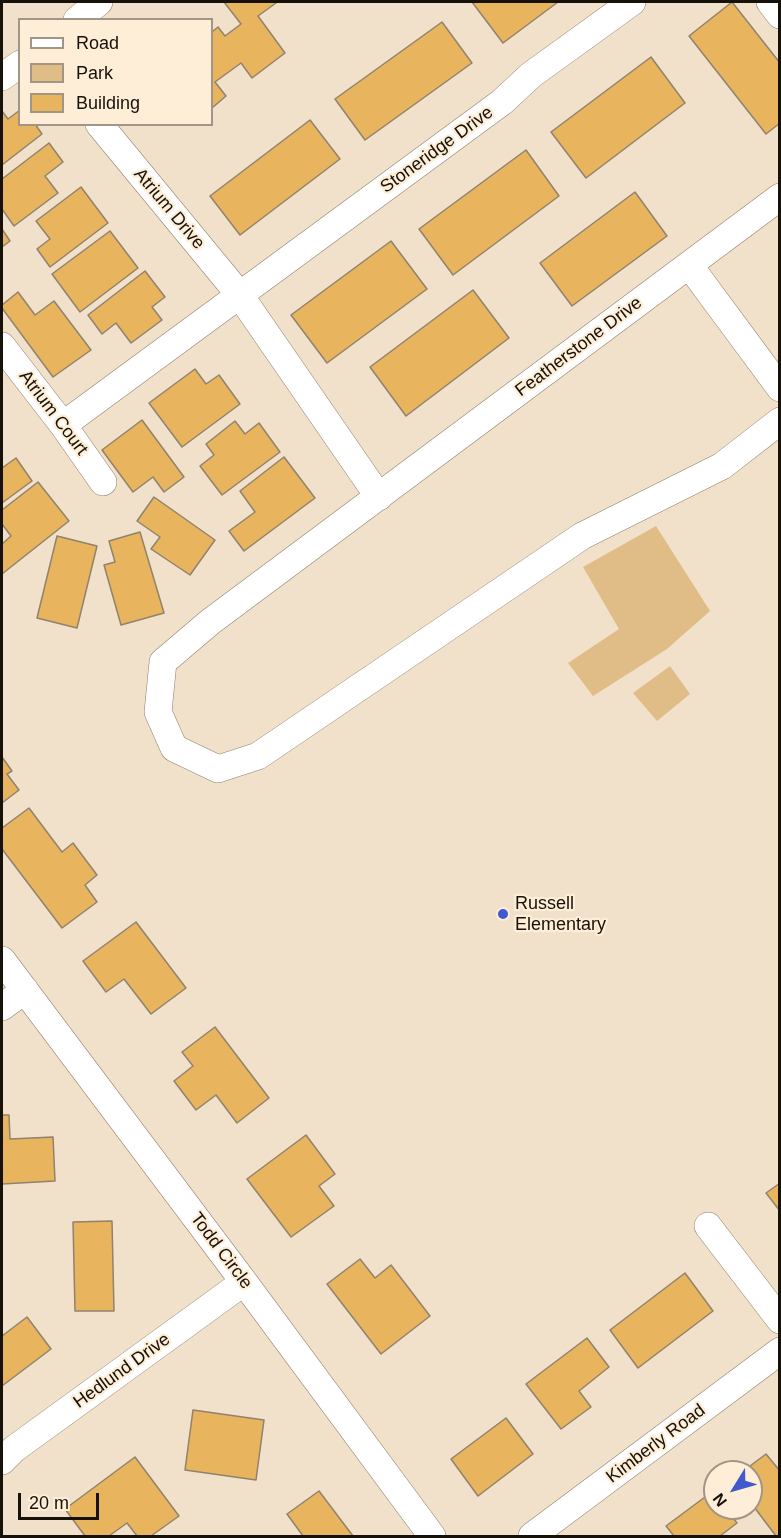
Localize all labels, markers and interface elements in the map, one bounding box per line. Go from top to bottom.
legend [18,18,213,126]
text: Road [76,33,119,53]
text: Park [76,63,113,83]
text: Building [76,93,140,113]
street label: Stoneridge Drive [376,102,498,198]
street label: Atrium Drive [129,164,209,254]
street label: Featherstone Drive [511,292,647,402]
street label: Atrium Court [14,366,92,460]
place label: Russell Elementary [515,893,606,936]
marker: Russell Elementary [496,907,510,921]
street label: Todd Circle [185,1209,257,1293]
street label: Hedlund Drive [70,1329,174,1413]
street label: Kimberly Road [602,1400,710,1488]
north arrow [703,1460,763,1520]
scale bar [21,1481,102,1519]
text: N [710,1490,730,1510]
text: 20 m [29,1493,69,1513]

